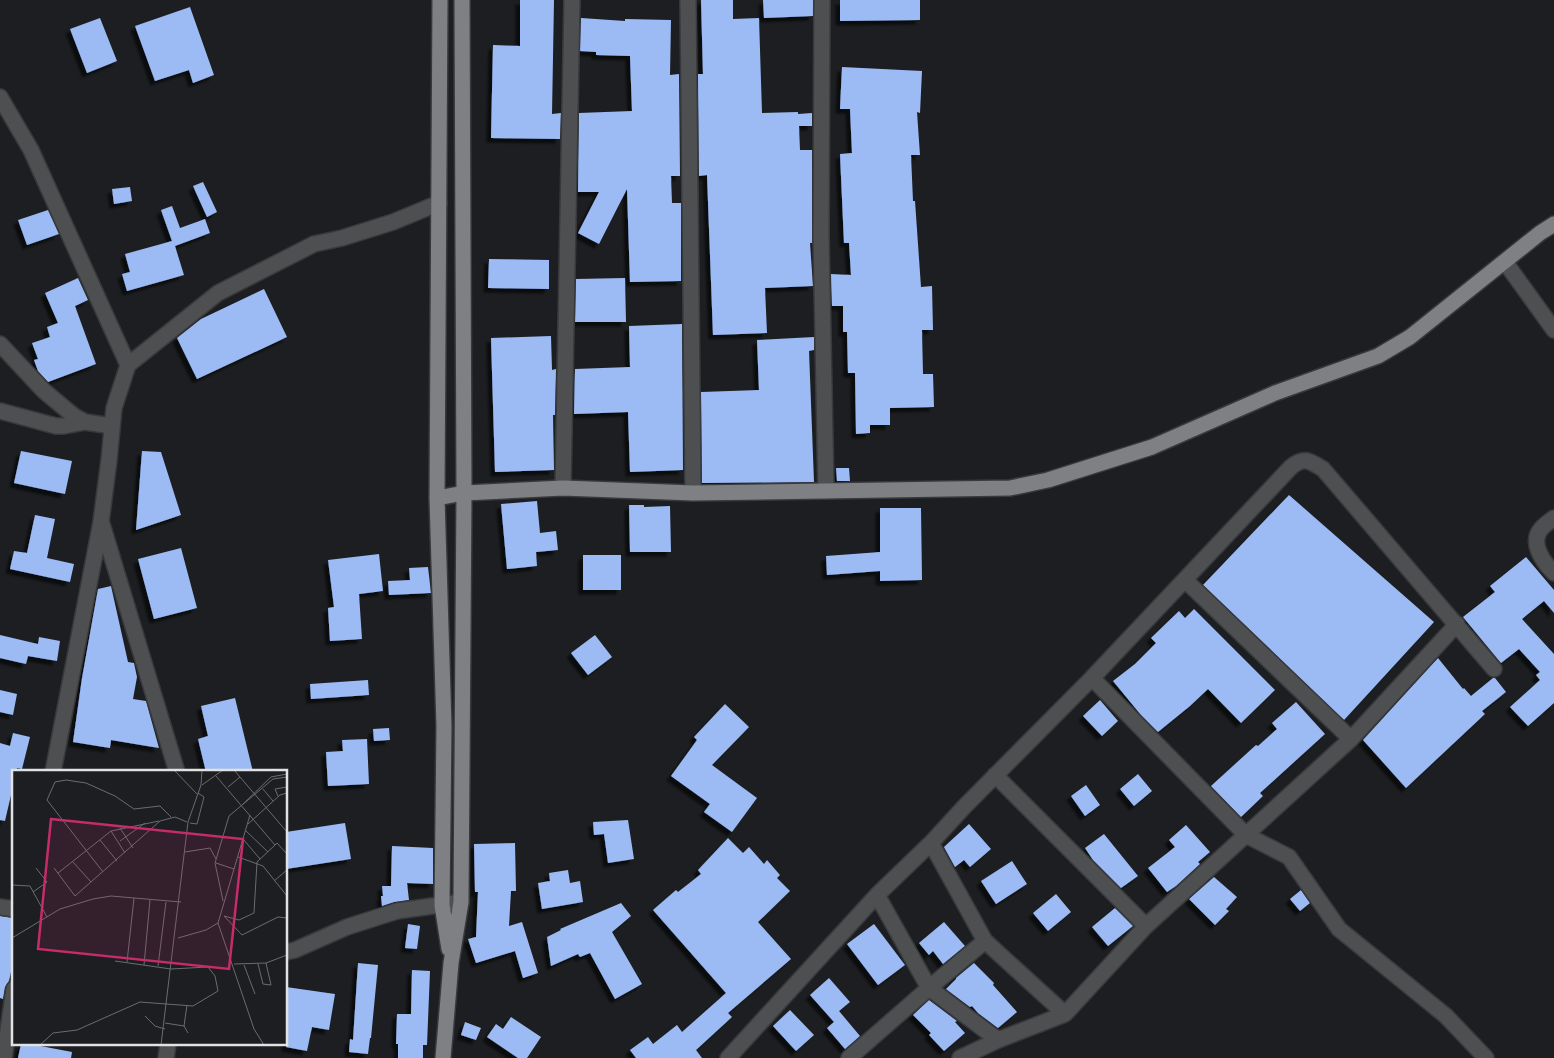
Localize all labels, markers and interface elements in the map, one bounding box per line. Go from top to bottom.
inset map [12,770,288,1046]

